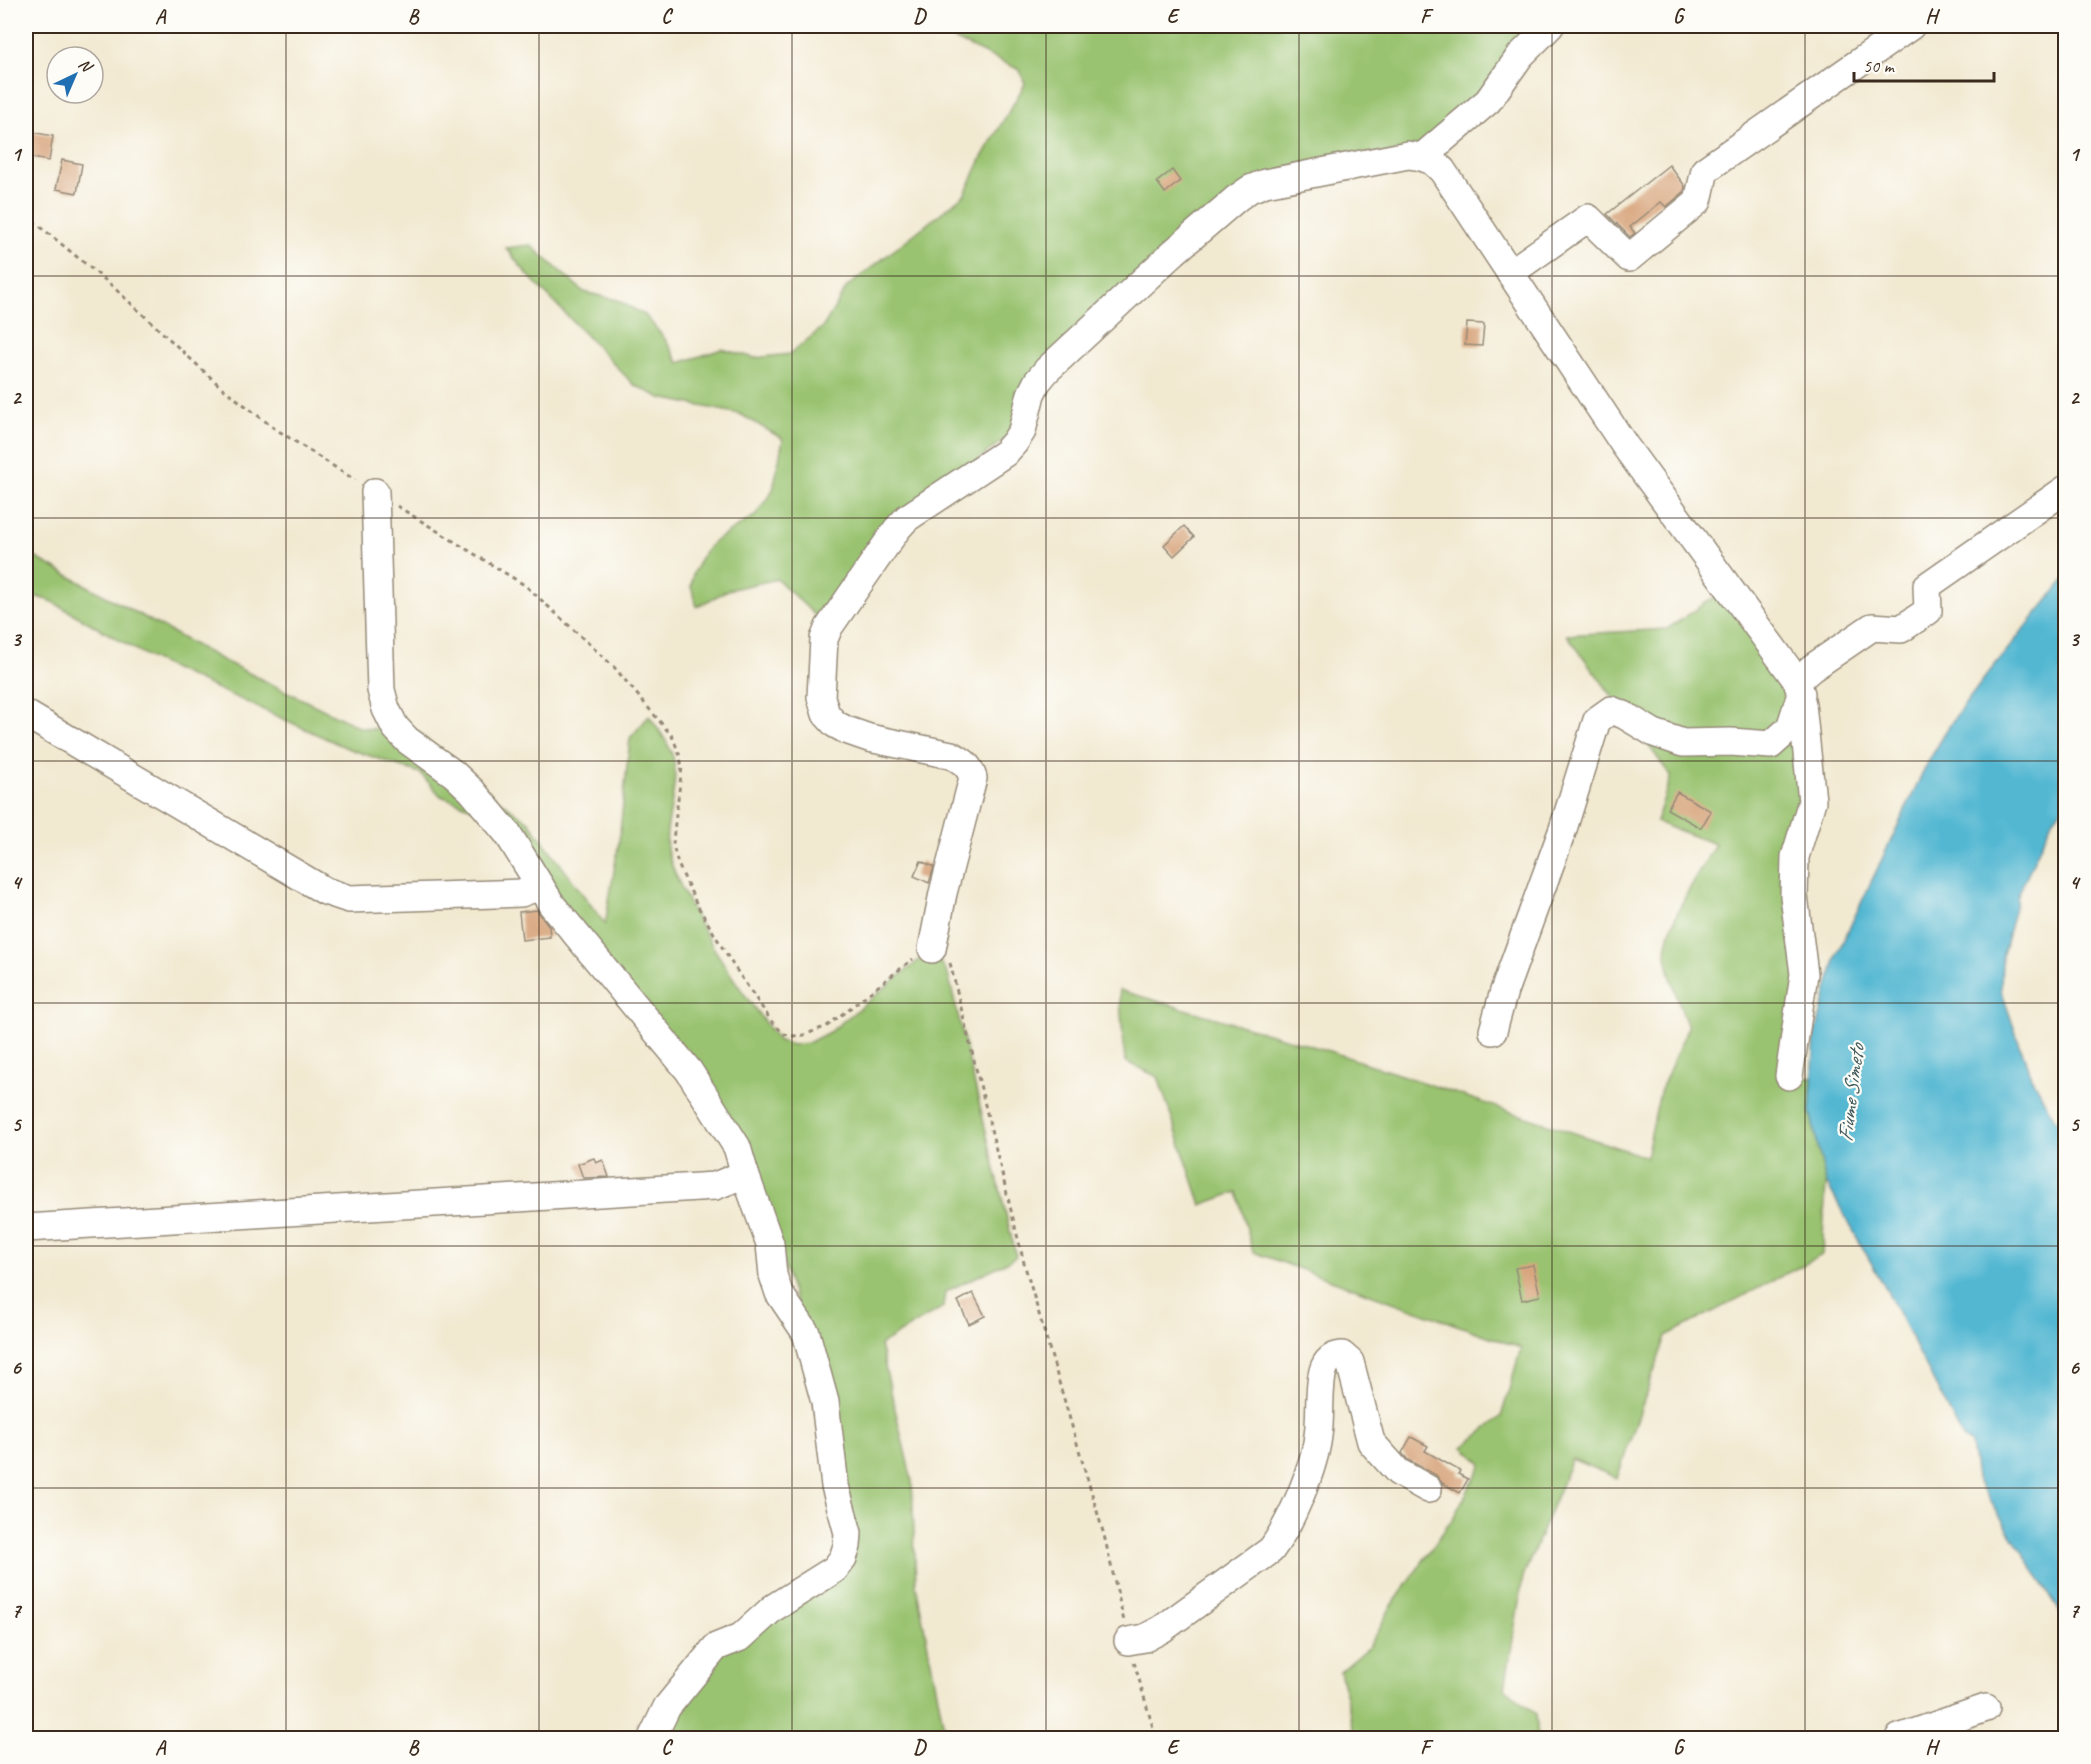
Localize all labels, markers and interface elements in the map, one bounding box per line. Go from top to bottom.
text: A [155,4,167,29]
text: B [408,4,420,29]
text: C [661,4,673,29]
text: D [913,4,927,29]
text: E [1167,4,1181,29]
text: F [1420,4,1434,29]
text: G [1673,4,1686,29]
text: H [1925,4,1940,29]
north arrow [45,45,105,105]
scale bar [1854,45,1994,83]
text: N [74,54,97,78]
text: 50 m [1863,55,1896,77]
text: 1 [12,142,23,167]
text: 1 [2070,142,2081,167]
text: 2 [12,385,23,410]
text: 2 [2070,385,2081,410]
text: 3 [12,627,23,652]
text: 3 [2070,627,2081,652]
text: 4 [12,870,24,895]
text: 4 [2070,870,2082,895]
water label: Fiume Simeto [1831,1040,1871,1143]
text: 5 [12,1112,23,1137]
text: 5 [2070,1112,2081,1137]
text: 6 [11,1355,22,1380]
text: 6 [2069,1355,2080,1380]
text: 7 [12,1598,23,1623]
text: 7 [2070,1598,2081,1623]
text: A [155,1735,167,1760]
text: B [408,1735,420,1760]
text: C [661,1735,673,1760]
text: D [913,1735,927,1760]
text: E [1167,1735,1181,1760]
text: F [1420,1735,1434,1760]
text: G [1673,1735,1686,1760]
text: H [1925,1735,1940,1760]

